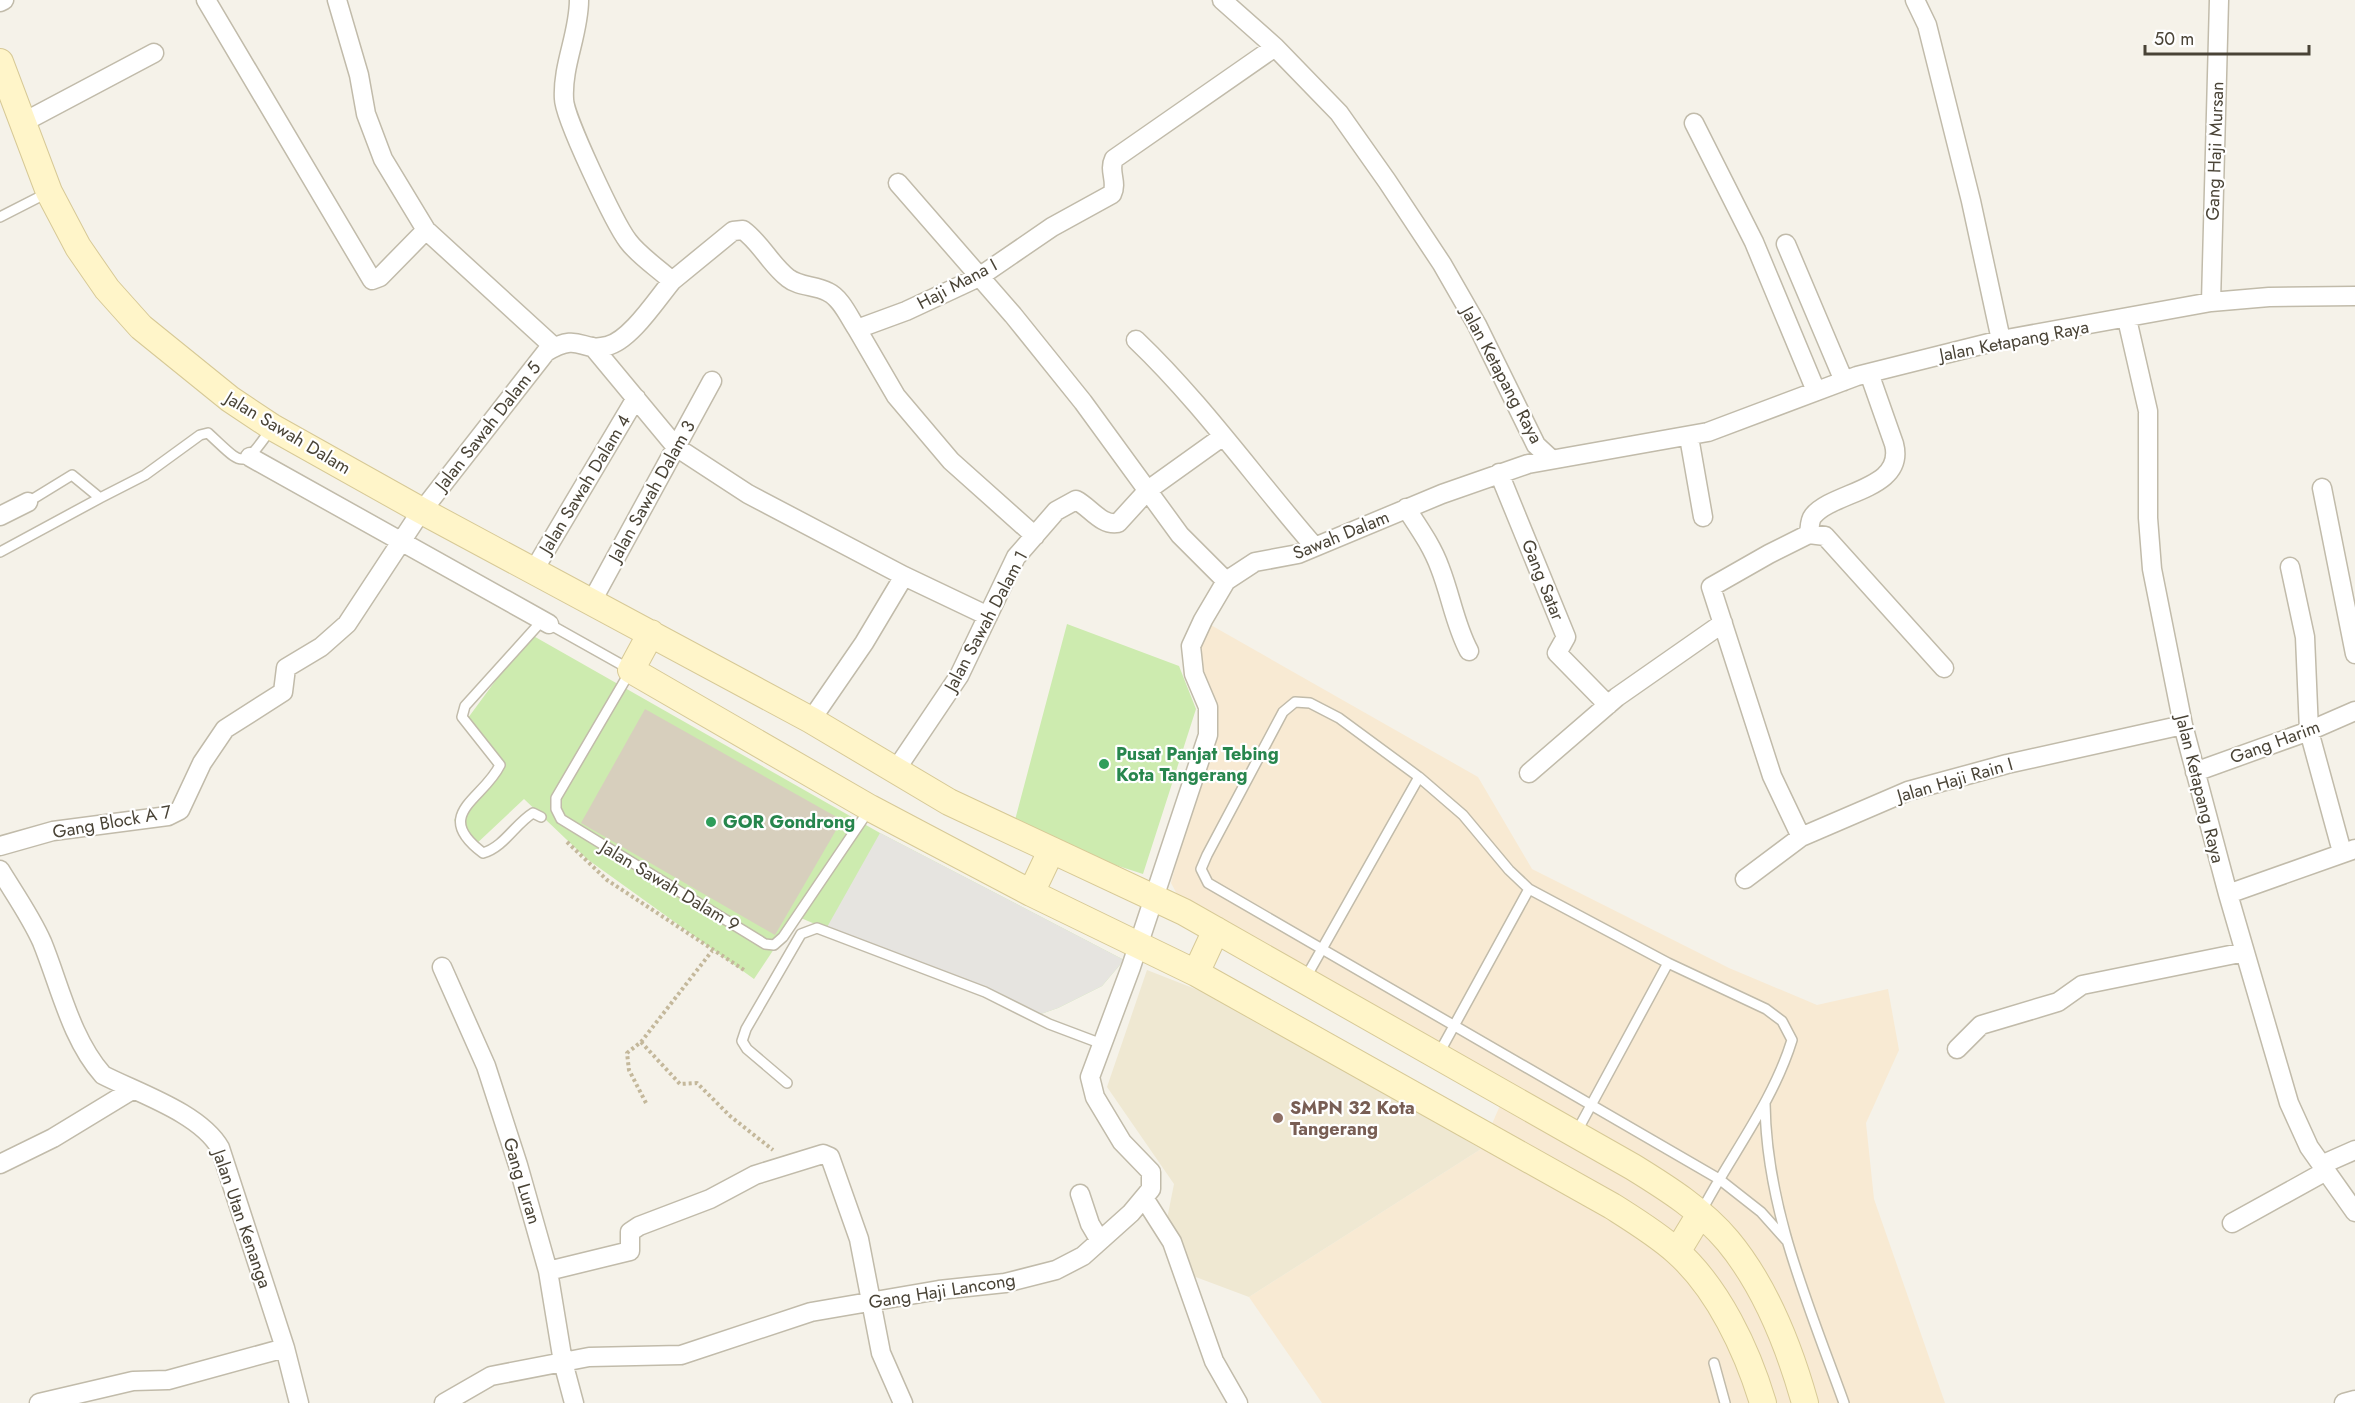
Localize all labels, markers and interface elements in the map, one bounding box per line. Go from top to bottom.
scale bar [2145,18,2308,56]
text: 50 m [2154,26,2194,52]
street label: Gang Haji Mursan [2200,81,2230,221]
street label: Haji Mana I [912,252,1002,316]
street label: Jalan Ketapang Raya [1454,300,1549,448]
street label: Jalan Ketapang Raya [1935,314,2091,369]
street label: Jalan Sawah Dalam 5 [428,356,547,498]
street label: Jalan Sawah Dalam [218,384,356,481]
street label: Jalan Sawah Dalam 4 [532,409,637,560]
street label: Jalan Sawah Dalam 3 [601,416,702,568]
street label: Sawah Dalam [1289,504,1393,566]
street label: Gang Satar [1515,536,1571,625]
street label: Jalan Sawah Dalam 1 [937,546,1034,698]
street label: Jalan Ketapang Raya [2169,710,2231,866]
street label: Gang Harim [2226,714,2324,770]
place label: Pusat Panjat Tebing Kota Tangerang [1116,741,1279,788]
street label: Jalan Haji Rain I [1892,751,2016,810]
marker: Pusat Panjat Tebing Kota Tangerang [1097,757,1111,771]
street label: Gang Block A 7 [50,799,174,845]
place label: GOR Gondrong [723,809,855,835]
marker: GOR Gondrong [704,815,718,829]
street label: Jalan Sawah Dalam 9 [594,833,745,938]
place label: SMPN 32 Kota Tangerang [1290,1095,1415,1142]
marker: SMPN 32 Kota Tangerang [1271,1111,1285,1125]
street label: Gang Luran [497,1135,547,1227]
street label: Jalan Utan Kenanga [205,1144,278,1292]
street label: Gang Haji Lancong [867,1267,1017,1315]

